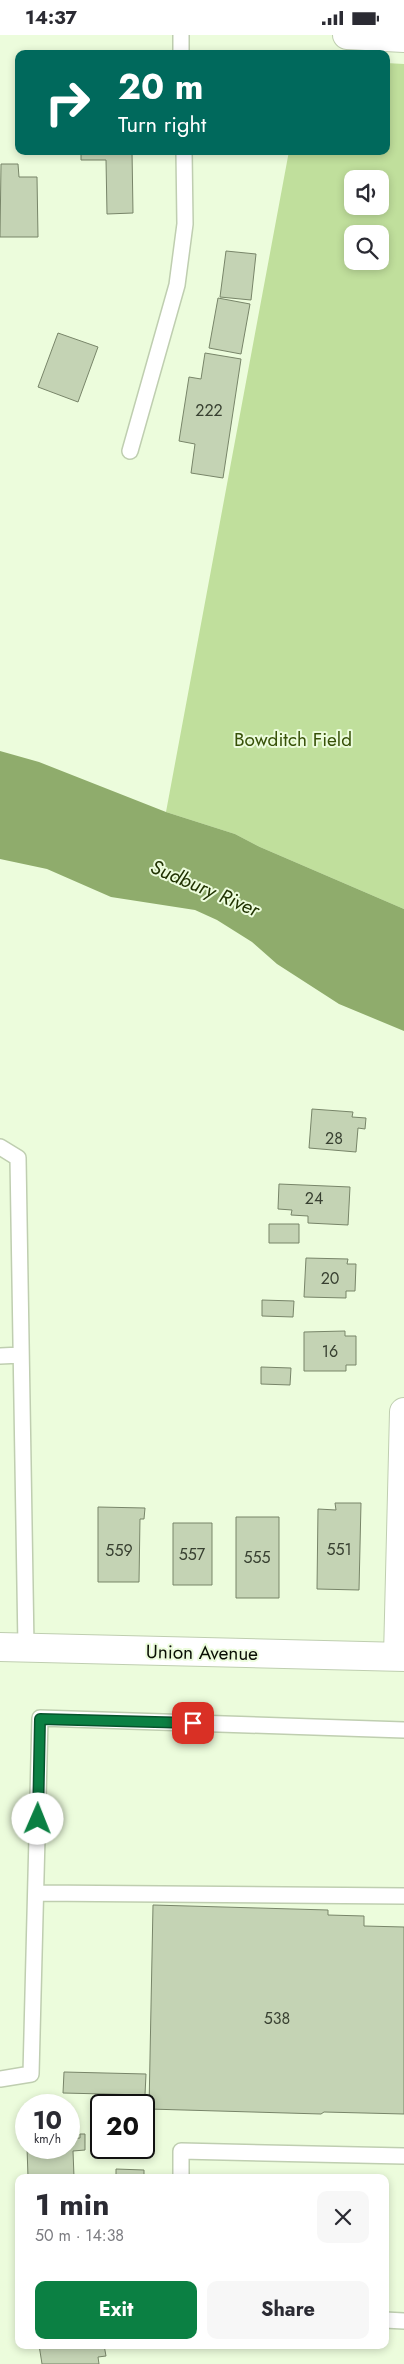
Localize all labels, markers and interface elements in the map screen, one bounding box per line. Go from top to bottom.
text: 14:37 [25,4,77,31]
text: 20 m [118,62,203,112]
icon: right [35,70,100,135]
text: Turn right [118,108,206,140]
map controls [344,170,389,270]
button: sound [344,170,389,215]
button: search [344,225,389,270]
house number: 222 [195,399,223,422]
park label: Bowditch Field [234,726,352,753]
water label: Sudbury River [146,852,265,925]
house number: 28 [325,1127,343,1150]
house number: 24 [305,1187,323,1210]
house number: 20 [321,1267,339,1290]
house number: 16 [322,1340,338,1363]
house number: 551 [326,1538,352,1561]
house number: 559 [105,1539,133,1562]
house number: 557 [179,1543,206,1566]
house number: 555 [243,1546,271,1569]
street label: Union Avenue [146,1638,258,1667]
pin [172,1702,214,1744]
icon: arrive [179,1709,207,1737]
position arrow [11,1792,63,1844]
house number: 538 [264,2007,290,2030]
speed limit sign: 20 [90,2094,155,2159]
text: 10 [33,2102,62,2138]
text: km/h [34,2130,61,2148]
text: 1 min [35,2183,109,2226]
button: close [317,2191,369,2243]
text: 50 m · 14:38 [35,2224,124,2247]
button: Exit [35,2281,197,2339]
button: Share [207,2281,369,2339]

